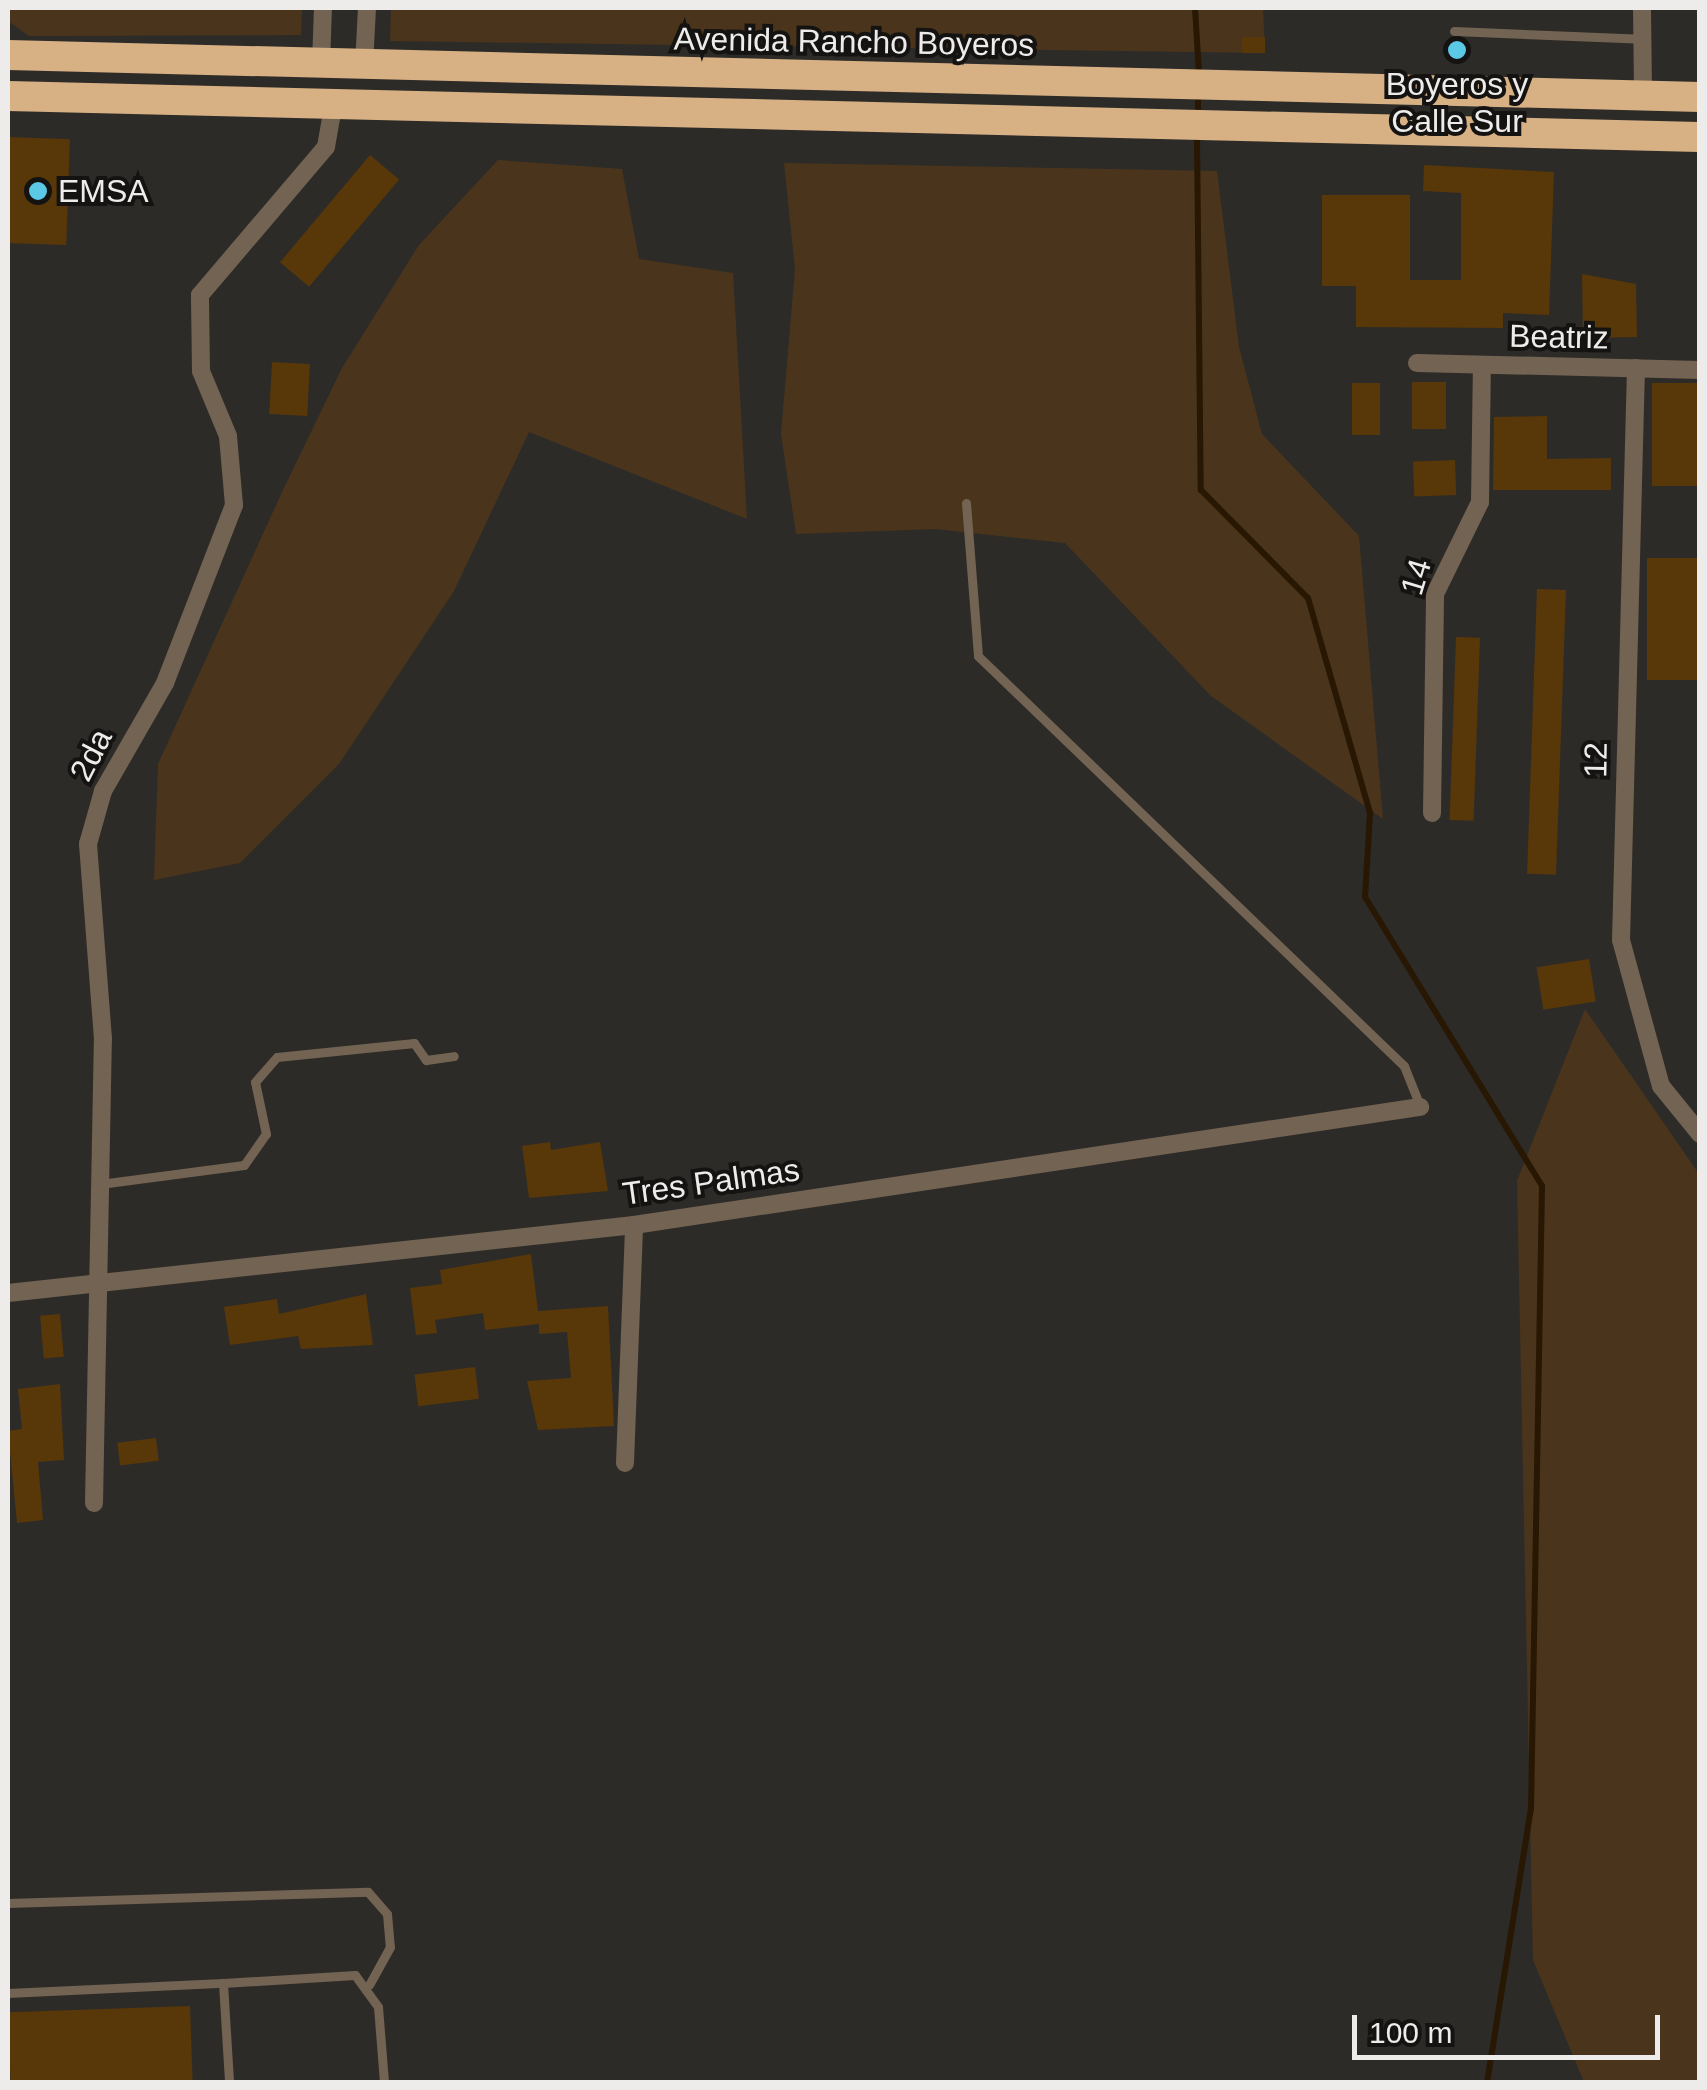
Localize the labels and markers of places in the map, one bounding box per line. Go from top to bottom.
marker: Boyeros y Calle Sur [1446,39,1468,61]
place label: Boyeros y Calle Sur [1386,66,1528,141]
place label: EMSA [58,172,149,210]
marker: EMSA [27,180,49,202]

